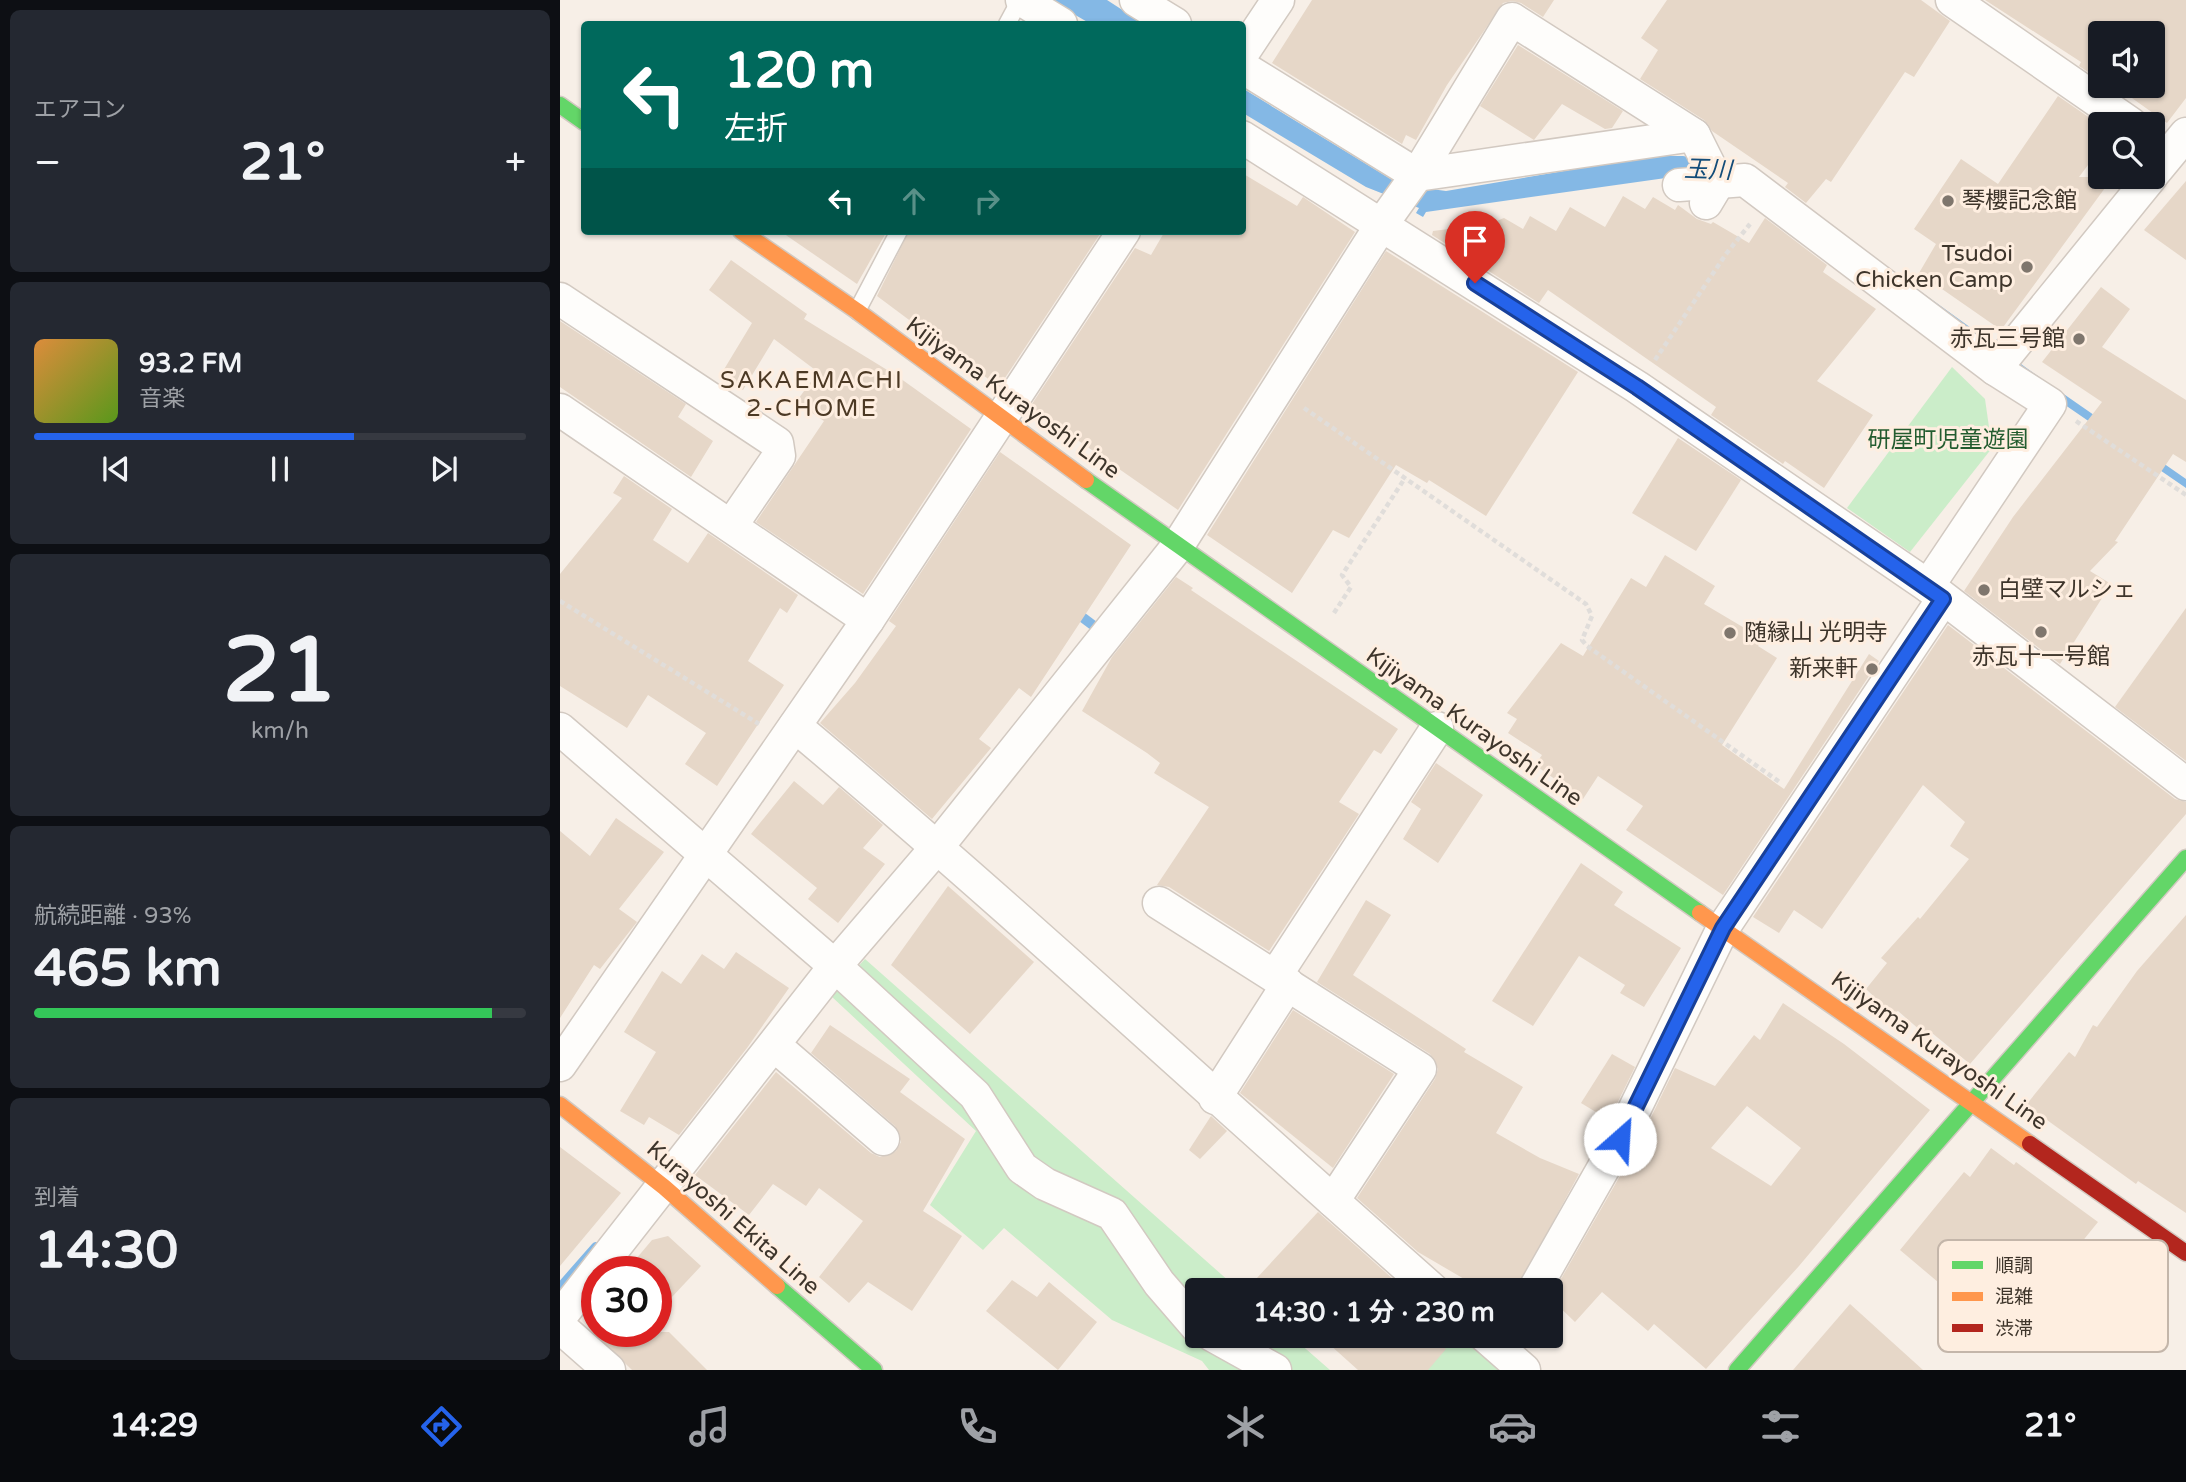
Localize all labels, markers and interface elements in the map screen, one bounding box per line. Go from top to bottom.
map controls [2088,21,2165,189]
button: sound [2088,21,2165,98]
text: 120 m [724,42,874,101]
icon: left [609,49,700,140]
text: エアコン [34,96,126,124]
text: 左折 [724,110,788,148]
button: search [2088,112,2165,189]
text: 21° [240,131,325,194]
text: − [34,140,61,186]
text: + [505,140,526,186]
water label: 玉川 [1684,155,1735,185]
icon: left [822,182,860,220]
icon: ahead [895,182,933,220]
icon: right [968,182,1006,220]
place label: 琴櫻記念館 [1962,187,2077,215]
marker: 琴櫻記念館 [1940,193,1956,209]
pin [1445,211,1505,283]
icon: arrive [1456,222,1494,260]
place label: Tsudoi Chicken Camp [1855,240,2013,294]
marker: Tsudoi Chicken Camp [2019,259,2035,275]
street label: Kijiyama Kurayoshi Line [901,311,1125,485]
place label: 赤瓦三号館 [1950,325,2065,353]
marker: 赤瓦三号館 [2071,331,2087,347]
text: 93.2 FM [139,348,242,379]
district label: SAKAEMACHI 2-CHOME [720,366,904,423]
text: 音楽 [139,385,185,413]
park label: 研屋町児童遊園 [1868,426,2029,454]
icon: previous [97,450,135,488]
icon: pause [261,450,299,488]
icon: next [425,450,463,488]
place label: 白壁マルシェ [1998,576,2136,604]
marker: 白壁マルシェ [1976,582,1992,598]
text: 21 [223,616,337,726]
place label: 随縁山 光明寺 [1744,619,1888,647]
marker: 赤瓦十一号館 [2033,624,2049,640]
marker: 随縁山 光明寺 [1722,625,1738,641]
street label: Kijiyama Kurayoshi Line [1360,642,1588,812]
place label: 赤瓦十一号館 [1972,643,2110,671]
place label: 新来軒 [1789,655,1858,683]
marker: 新来軒 [1864,661,1880,677]
text: km/h [251,717,309,745]
text: 航続距離 · 93% [34,902,192,930]
text: 465 km [34,937,222,1000]
street label: Kijiyama Kurayoshi Line [1825,966,2053,1136]
position arrow [1583,1102,1657,1176]
street label: Kurayoshi Ekita Line [641,1135,825,1301]
text: 到着 [34,1184,80,1212]
text: 14:30 [34,1219,178,1282]
legend [1938,1240,2168,1352]
text: 順調 [1995,1255,2033,1277]
speed limit sign: 30 [581,1256,672,1347]
text: 混雑 [1995,1286,2033,1308]
text: 14:30 · 1 分 · 230 m [1253,1297,1495,1328]
text: 渋滞 [1995,1318,2033,1340]
icon: directions [417,1402,466,1451]
icon: music [685,1402,734,1451]
icon: phone [953,1402,1002,1451]
icon: climate [1221,1402,1270,1451]
icon: car [1488,1402,1537,1451]
icon: filters [1756,1402,1805,1451]
text: 14:29 [109,1407,198,1445]
text: 21° [2024,1407,2076,1445]

